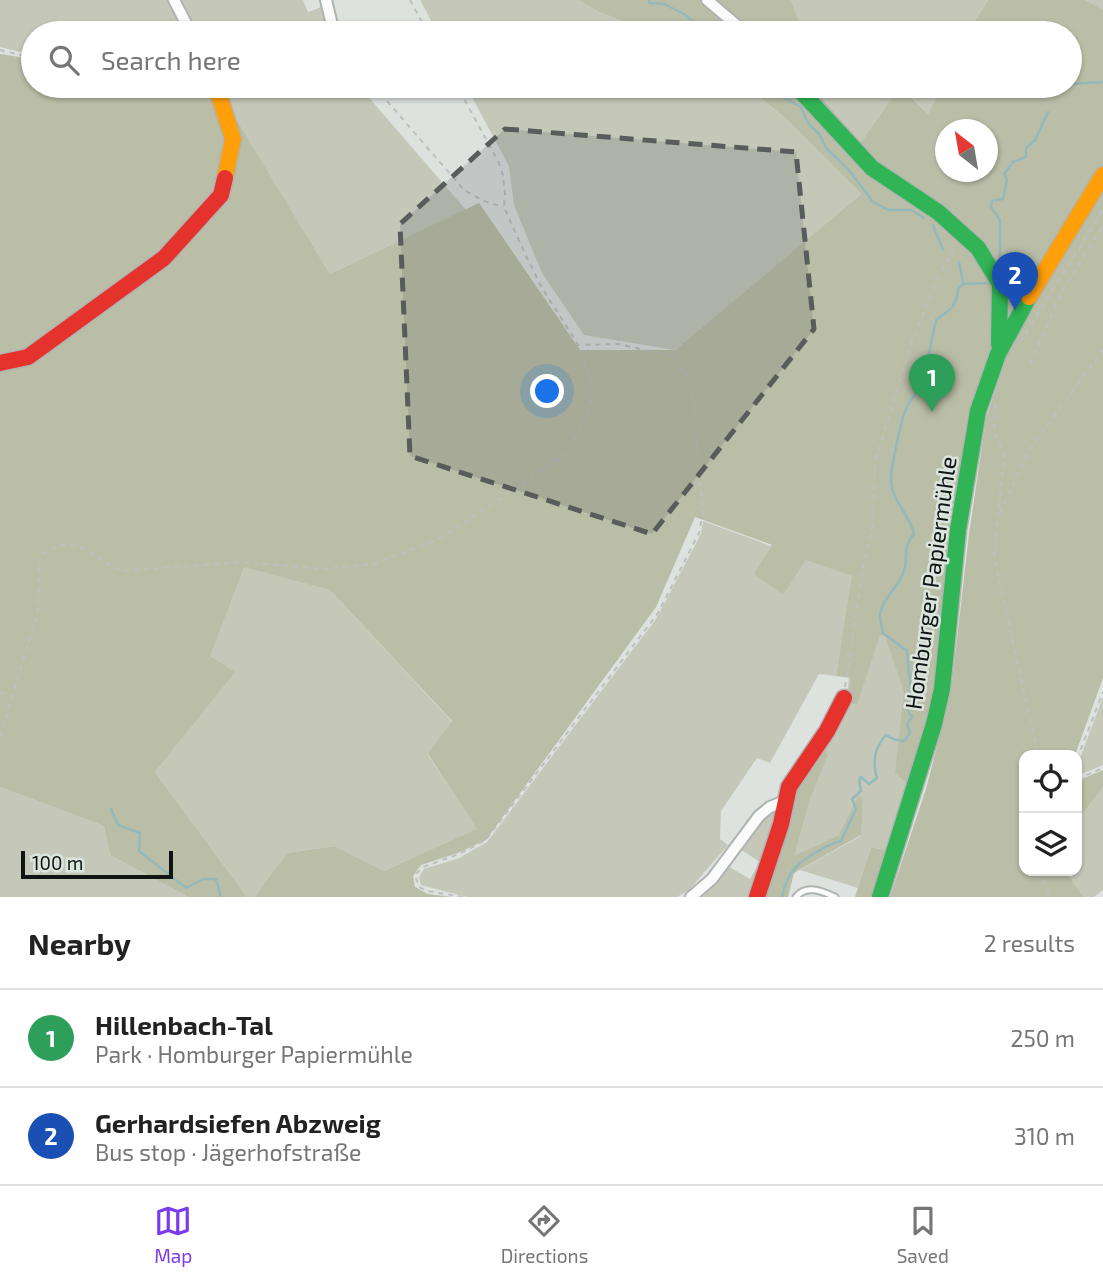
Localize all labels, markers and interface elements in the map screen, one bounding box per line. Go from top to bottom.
search box [21,21,1082,98]
icon: search [45,41,83,79]
text: Search here [101,44,241,75]
north arrow [935,119,998,182]
pin: 2 [992,252,1038,310]
pin: 1 [909,354,955,412]
your location [530,374,564,408]
street label: Homburger Papiermühle [898,454,962,711]
map controls [1019,750,1082,876]
button: locate [1019,750,1082,813]
button: layers [1019,813,1082,876]
scale bar [21,848,173,880]
text: 100 m [32,851,83,874]
text: Nearby [28,925,131,961]
text: 2 results [984,929,1075,957]
text: Hillenbach-Tal [95,1009,273,1040]
text: 1 [46,1024,56,1052]
text: 250 m [1011,1024,1075,1052]
text: Park · Homburger Papiermühle [95,1040,413,1068]
text: Gerhardsiefen Abzweig [95,1107,381,1138]
text: 2 [44,1122,58,1150]
text: 310 m [1014,1122,1075,1150]
text: Bus stop · Jägerhofstraße [95,1138,361,1166]
tab: Map [154,1202,192,1267]
tab: Directions [501,1202,588,1267]
tab: Saved [897,1202,949,1267]

